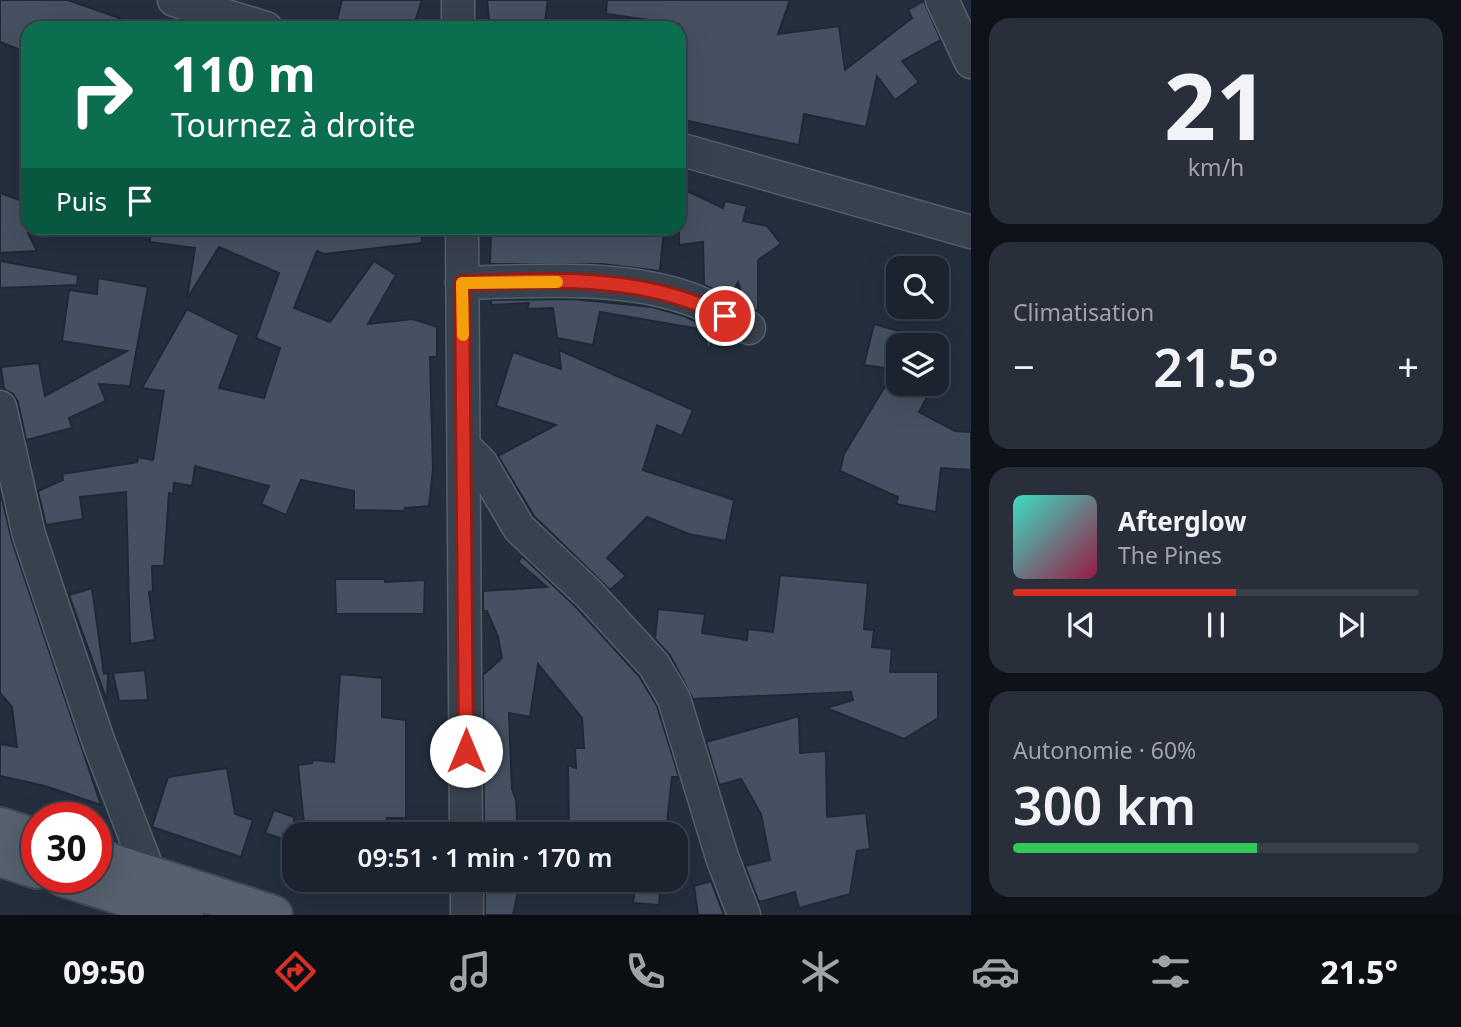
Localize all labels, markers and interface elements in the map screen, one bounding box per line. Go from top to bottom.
text: 110 m [171,40,316,106]
text: 21 [1164,43,1268,167]
icon: right [56,49,147,140]
text: Tournez à droite [171,103,416,146]
text: km/h [1188,151,1244,183]
icon: arrive [121,182,159,220]
text: Puis [56,183,107,219]
map controls [886,256,949,396]
button: search [886,256,949,319]
pin [695,286,755,346]
text: Climatisation [1013,296,1154,328]
icon: arrive [706,297,744,335]
text: 21.5° [1153,331,1279,402]
button: layers [886,333,949,396]
text: − [1013,340,1035,392]
text: + [1397,340,1419,392]
text: Afterglow [1118,503,1246,539]
text: The Pines [1118,539,1222,571]
icon: previous [1062,606,1100,644]
icon: pause [1197,606,1235,644]
icon: next [1332,606,1370,644]
position arrow [429,714,503,788]
text: Autonomie · 60% [1013,734,1196,766]
text: 300 km [1013,769,1196,840]
speed limit sign: 30 [21,802,112,893]
text: 09:51 · 1 min · 170 m [358,839,612,875]
icon: directions [271,947,320,996]
icon: music [446,947,495,996]
icon: phone [621,947,670,996]
icon: climate [796,947,845,996]
icon: car [971,947,1020,996]
icon: filters [1146,947,1195,996]
text: 09:50 [63,950,145,993]
text: 21.5° [1321,950,1398,993]

